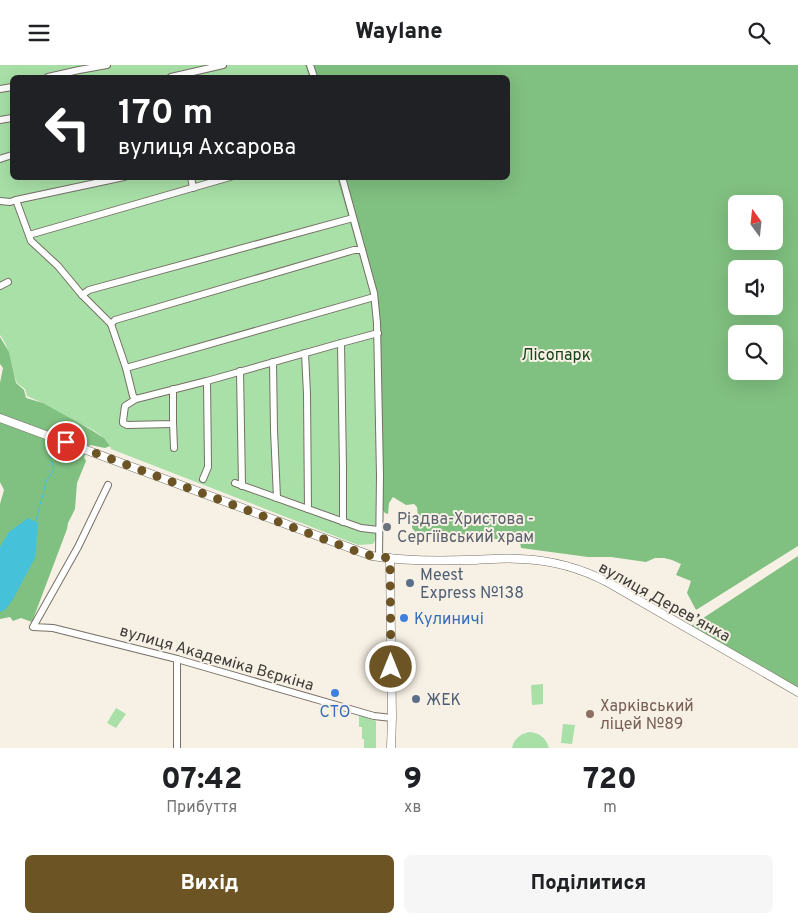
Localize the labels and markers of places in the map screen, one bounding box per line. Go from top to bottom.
pin [45,421,87,463]
place label: Різдва-Христова - Сергіївський храм [397,510,534,548]
marker: Різдва-Христова - Сергіївський храм [381,521,393,533]
place label: Meest Express №138 [420,566,524,604]
marker: Meest Express №138 [404,577,416,589]
place label: Кулиничі [414,610,484,630]
marker: Кулиничі [398,612,410,624]
marker: СТО [329,687,341,699]
place label: ЖЕК [426,691,461,711]
marker: ЖЕК [410,693,422,705]
place label: Харківський ліцей №89 [600,697,694,735]
place label: СТО [320,703,351,723]
marker: Харківський ліцей №89 [584,708,596,720]

